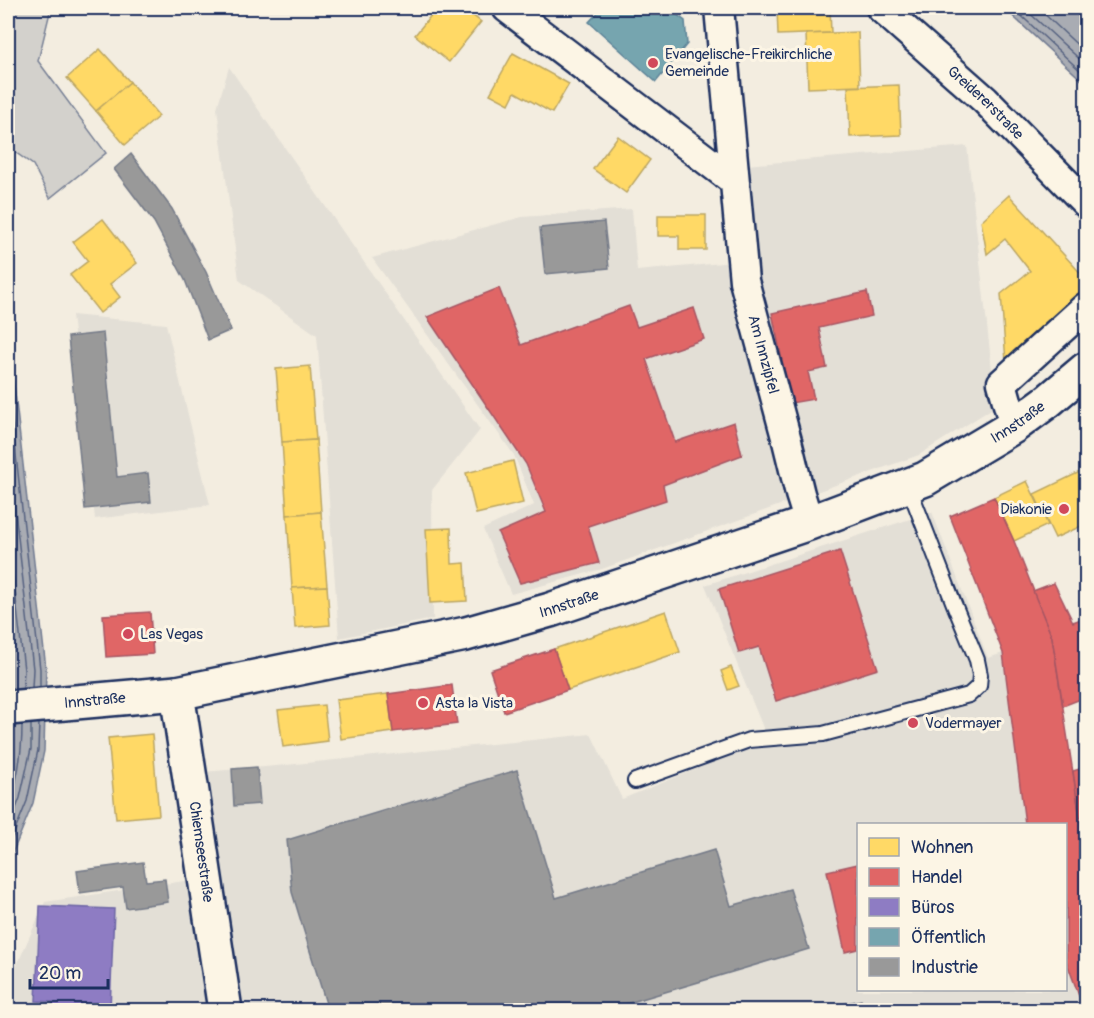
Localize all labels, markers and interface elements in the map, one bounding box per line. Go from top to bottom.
place label: Evangelische-Freikirchliche Gemeinde [665,45,833,81]
marker: Evangelische-Freikirchliche Gemeinde [646,56,660,70]
street label: Greidererstraße [943,62,1028,144]
street label: Am Innzipfel [744,313,783,396]
street label: Innstraße [987,397,1049,447]
place label: Diakonie [1000,500,1053,519]
marker: Diakonie [1057,502,1071,516]
street label: Innstraße [537,585,602,622]
place label: Las Vegas [140,625,203,644]
marker: Las Vegas [121,627,135,641]
street label: Innstraße [63,688,127,712]
place label: Asta la Vista [435,694,513,713]
marker: Asta la Vista [416,696,430,710]
place label: Vodermayer [925,714,1002,733]
marker: Vodermayer [906,716,920,730]
street label: Chiemseestraße [185,800,218,904]
legend [857,823,1067,991]
text: Wohnen [911,836,973,859]
text: Handel [911,866,963,889]
text: Büros [911,896,954,919]
text: Öffentlich [911,926,986,949]
scale bar [30,952,108,990]
text: Industrie [911,956,978,979]
text: 20 m [39,962,81,985]

